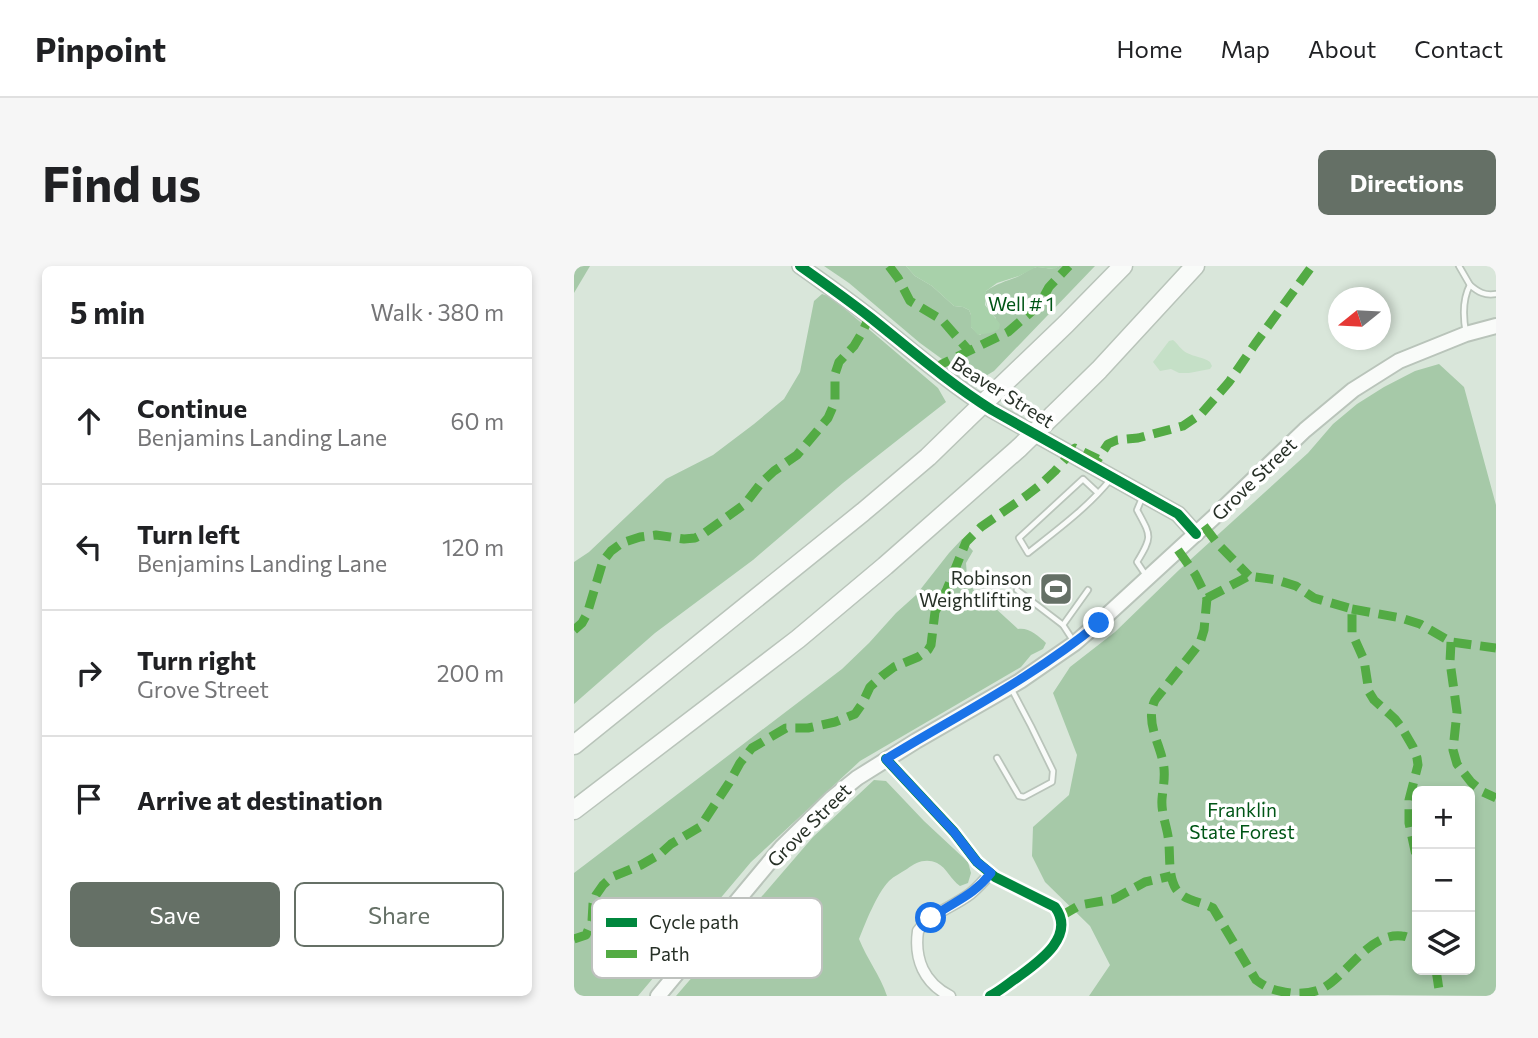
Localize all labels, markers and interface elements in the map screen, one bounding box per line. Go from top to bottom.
text: Pinpoint [35,28,166,69]
text: Home [1117,34,1183,63]
text: Map [1221,34,1270,63]
text: About [1308,34,1376,63]
text: Contact [1414,34,1503,63]
button: Directions [1318,150,1496,215]
text: Find us [42,152,201,212]
north arrow [1328,287,1391,350]
park label: Well # 1 [988,292,1054,315]
text: 5 min [70,293,145,330]
text: Walk · 380 m [371,298,504,326]
street label: Beaver Street [948,351,1059,432]
text: Continue [137,392,247,423]
icon: ahead [70,402,108,440]
text: 60 m [451,407,504,435]
text: Benjamins Landing Lane [137,423,387,451]
street label: Grove Street [1206,432,1301,525]
text: Turn left [137,518,240,549]
icon: left [70,528,108,566]
text: 120 m [442,533,504,561]
text: Benjamins Landing Lane [137,549,387,577]
place label: Robinson Weightlifting [919,566,1032,611]
sports icon: Robinson Weightlifting [1037,570,1075,608]
route end [1083,607,1114,638]
text: Turn right [137,644,256,675]
icon: right [70,654,108,692]
text: 200 m [437,659,504,687]
text: Grove Street [137,675,269,703]
street label: Grove Street [762,778,855,871]
icon: arrive [70,780,108,818]
text: Arrive at destination [137,784,383,815]
map controls [1412,786,1475,975]
button: + [1412,786,1475,849]
park label: Franklin State Forest [1189,798,1295,843]
button: − [1412,849,1475,912]
button: Save [70,882,280,947]
button: Share [294,882,504,947]
legend [592,898,822,978]
route start [915,902,946,933]
text: Cycle path [649,910,739,933]
button: layers [1412,912,1475,975]
text: Path [649,942,690,965]

